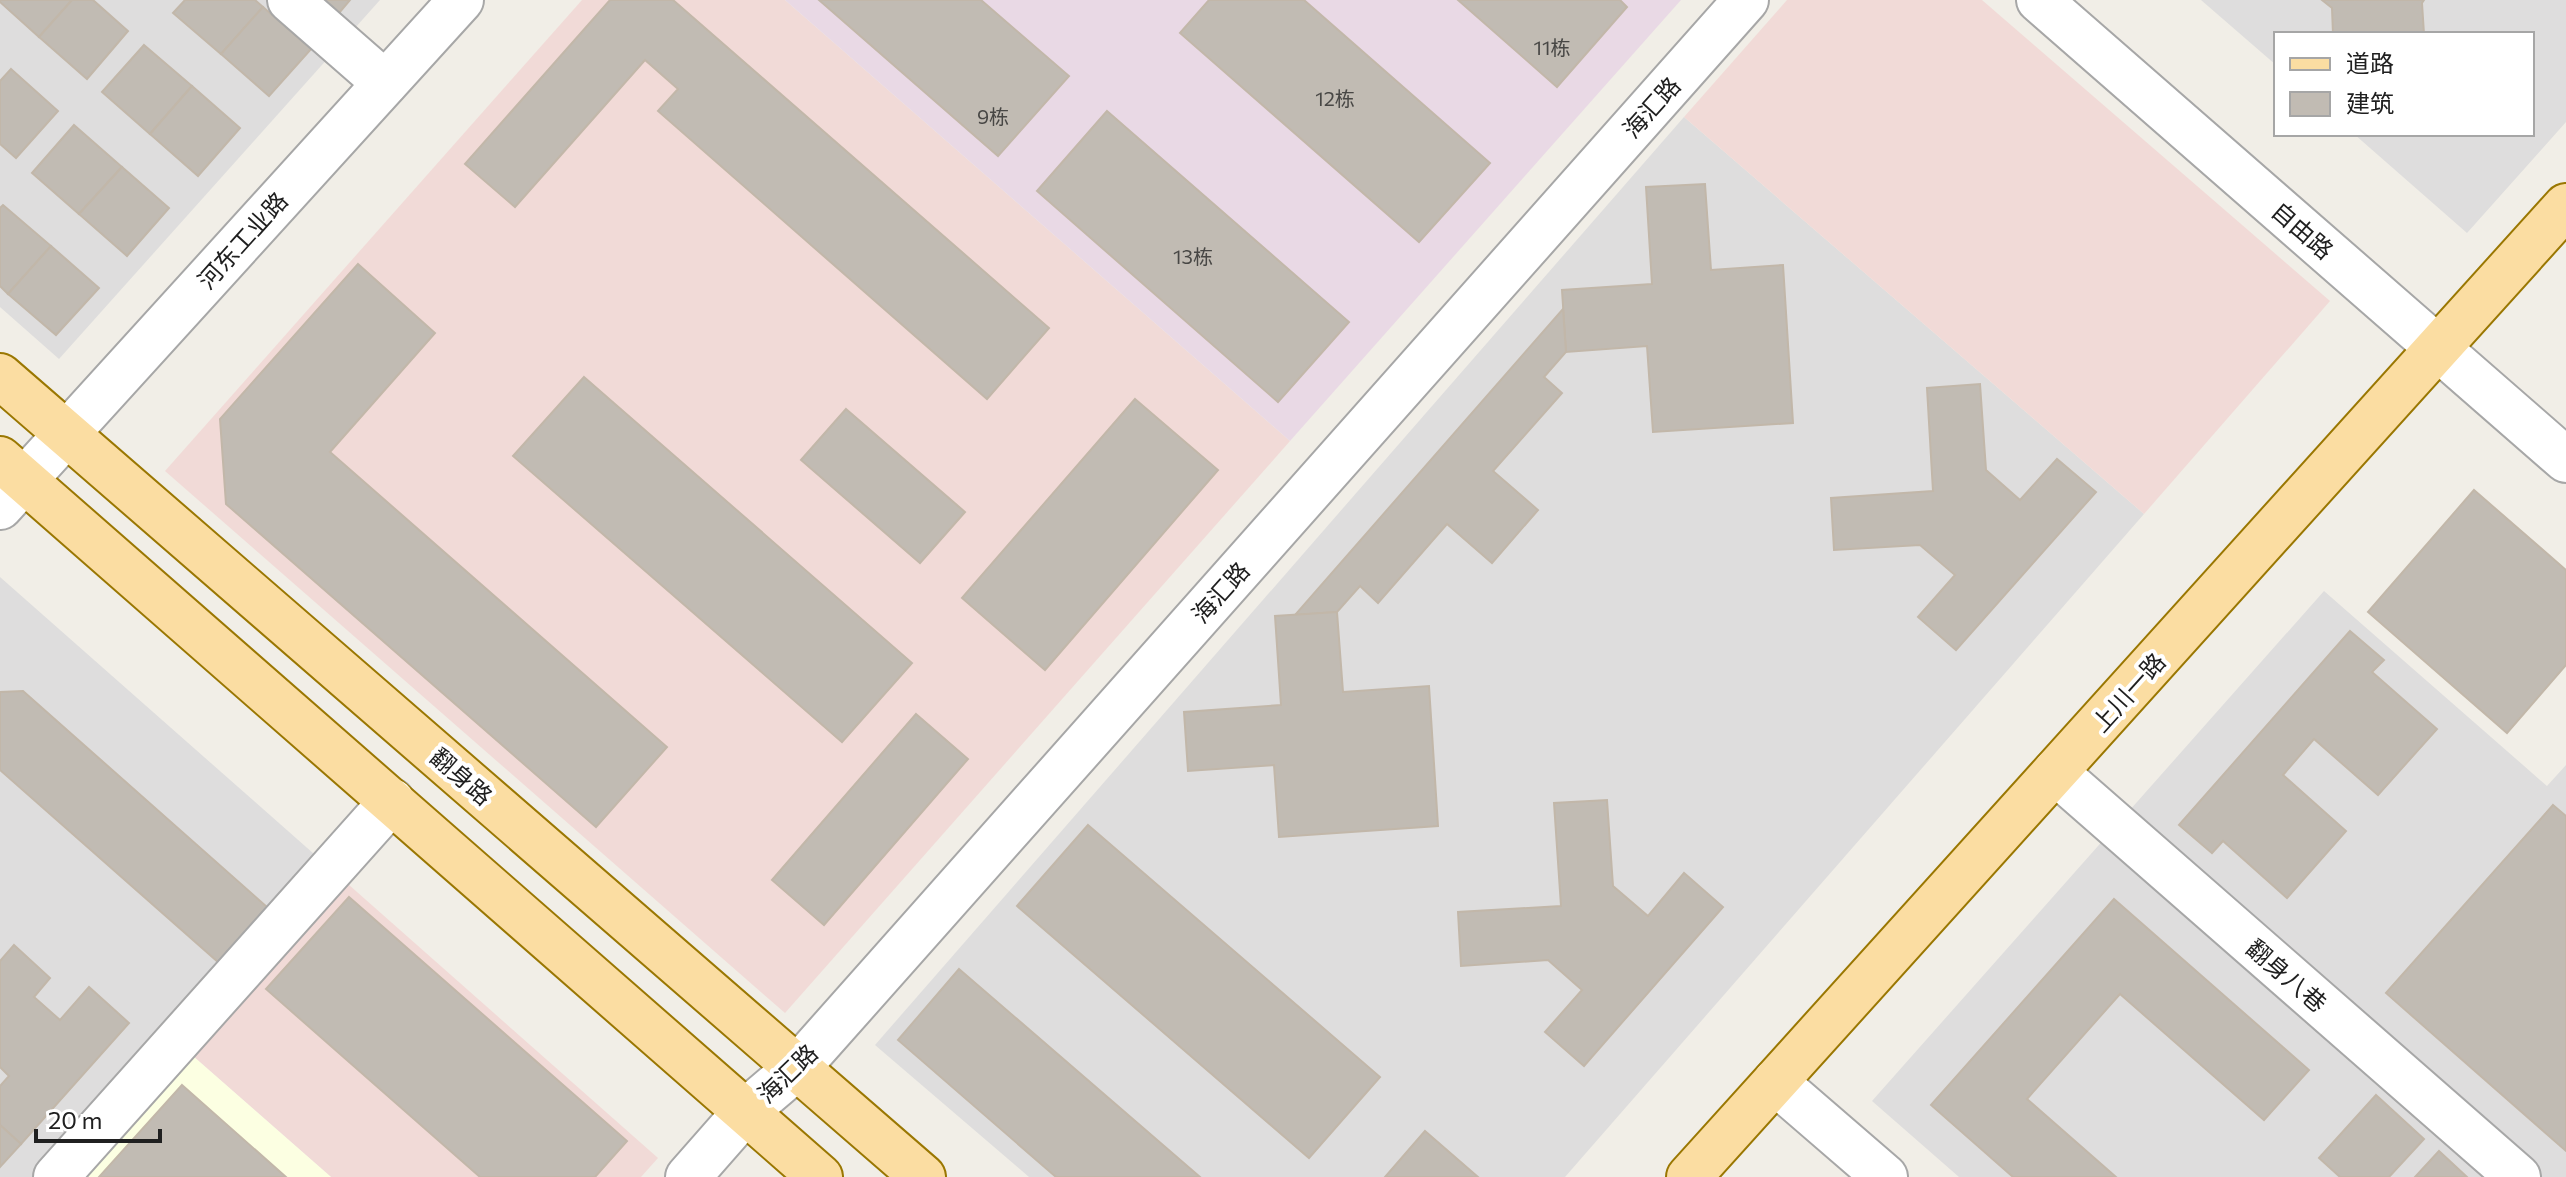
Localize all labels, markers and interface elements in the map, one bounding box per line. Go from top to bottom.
legend [2274,32,2534,136]
house number: 11栋 [1533,35,1571,59]
text: 道路 [2346,48,2394,77]
street label: 海汇路 [1616,71,1686,143]
house number: 12栋 [1315,86,1355,110]
text: 建筑 [2346,88,2394,117]
house number: 9栋 [977,104,1009,128]
street label: 河东工业路 [191,186,293,294]
street label: 自由路 [2266,195,2340,265]
house number: 13栋 [1173,244,1213,268]
street label: 海汇路 [1185,556,1255,628]
street label: 上川一路 [2085,647,2171,737]
street label: 翻身路 [425,741,499,811]
street label: 翻身八巷 [2241,933,2333,1017]
street label: 海汇路 [751,1038,823,1108]
scale bar [36,1093,160,1143]
text: 20 m [48,1105,102,1134]

